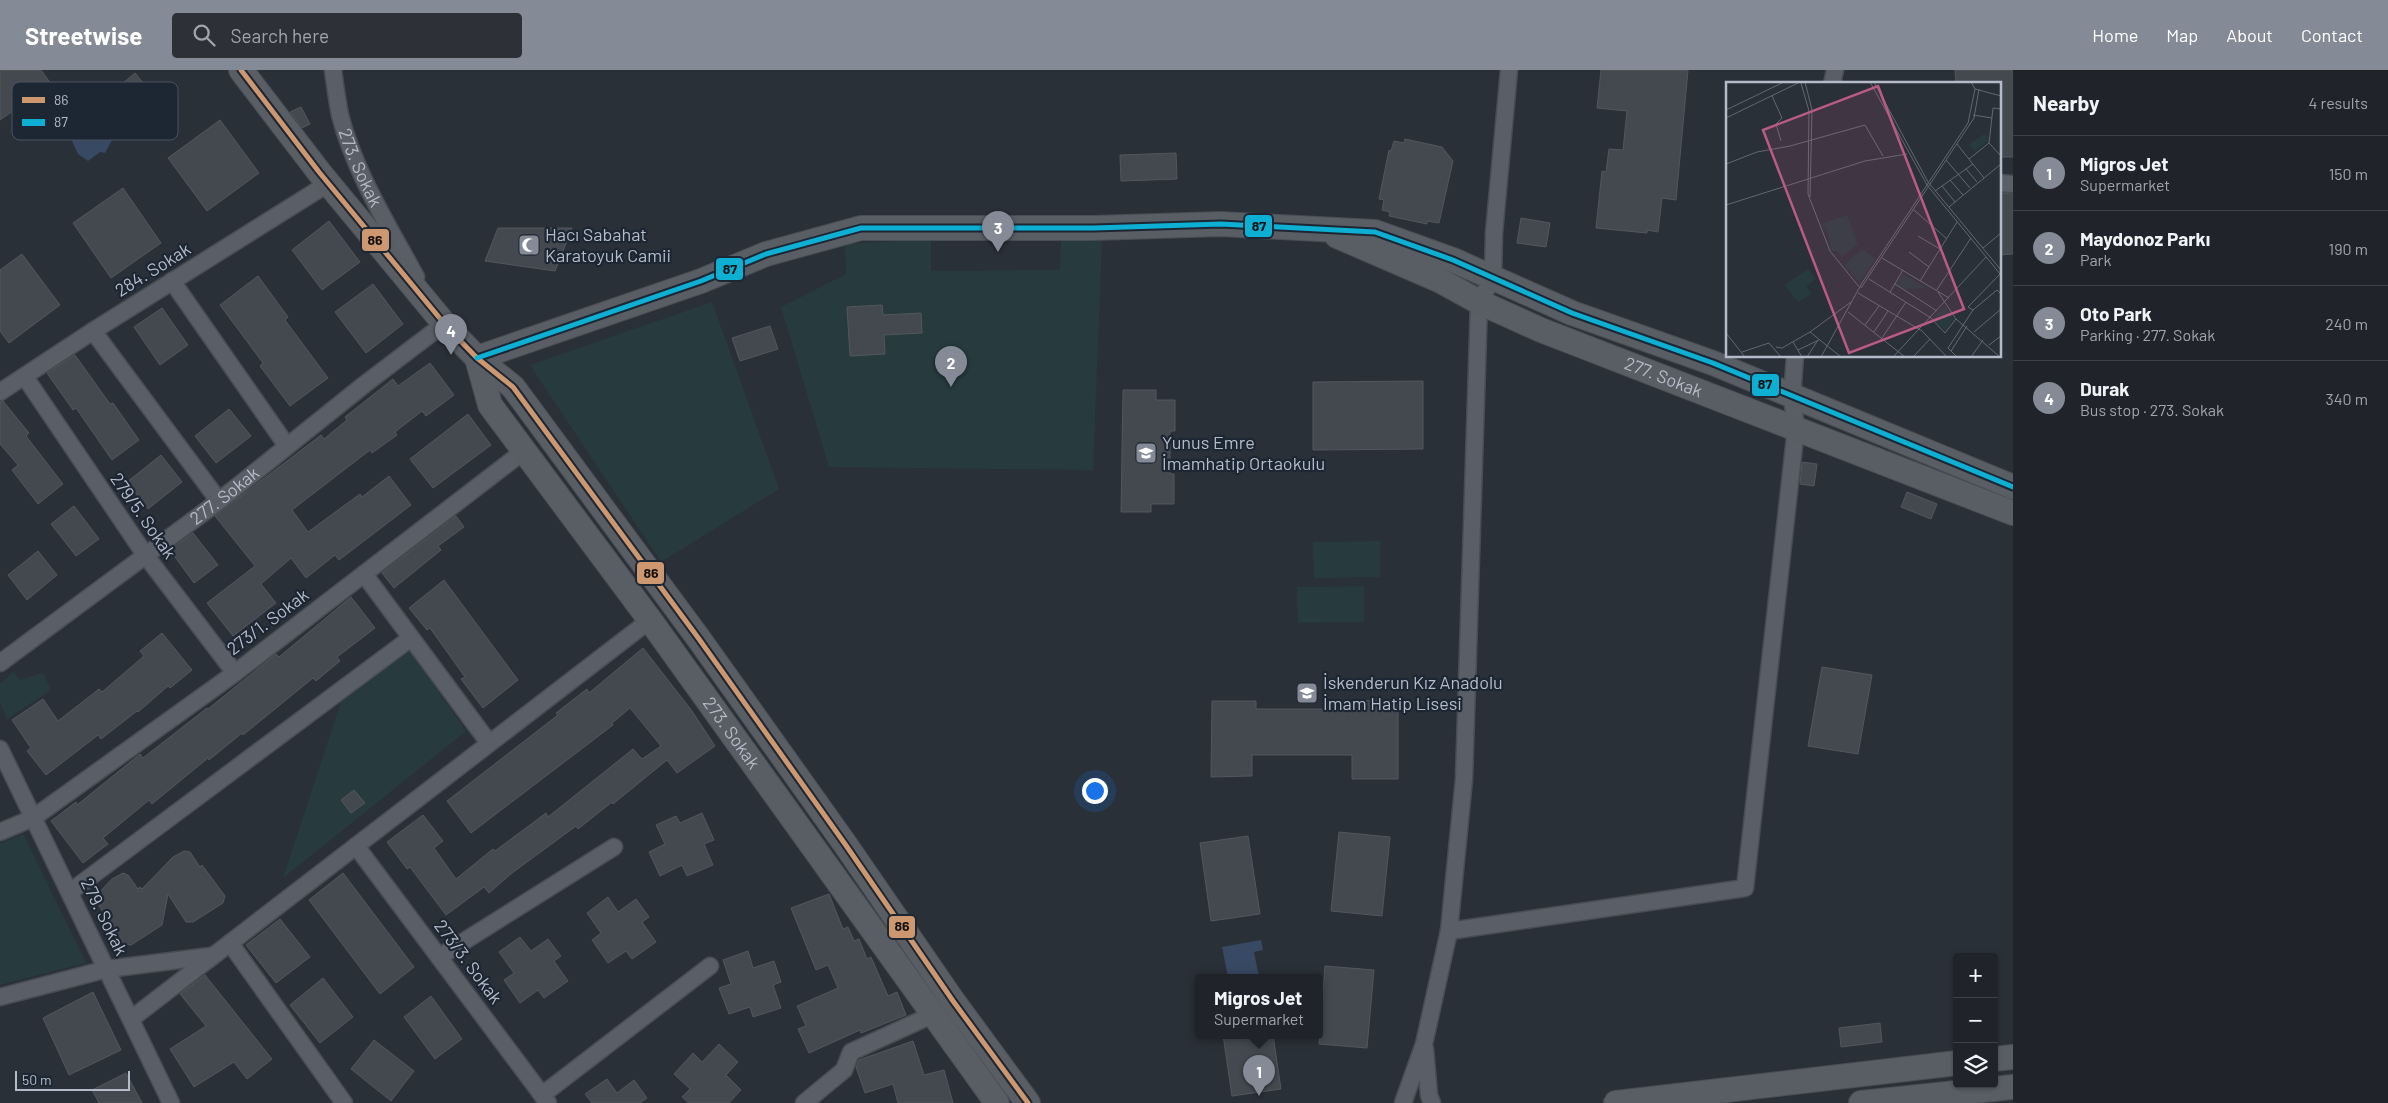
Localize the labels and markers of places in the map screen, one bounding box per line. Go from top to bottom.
pin: 3 [982,211,1014,252]
place label: Hacı Sabahat Karatoyuk Camii [545,223,671,266]
mosque icon: Hacı Sabahat Karatoyuk Camii [517,233,541,257]
pin: 4 [435,314,467,355]
pin: 2 [935,346,967,387]
place label: Yunus Emre İmamhatip Ortaokulu [1162,431,1325,474]
school or university icon: Yunus Emre İmamhatip Ortaokulu [1134,441,1158,465]
place label: İskenderun Kız Anadolu İmam Hatip Lisesi [1323,671,1503,714]
school or university icon: İskenderun Kız Anadolu İmam Hatip Lisesi [1295,681,1319,705]
pin: 1 [1243,1055,1275,1096]

